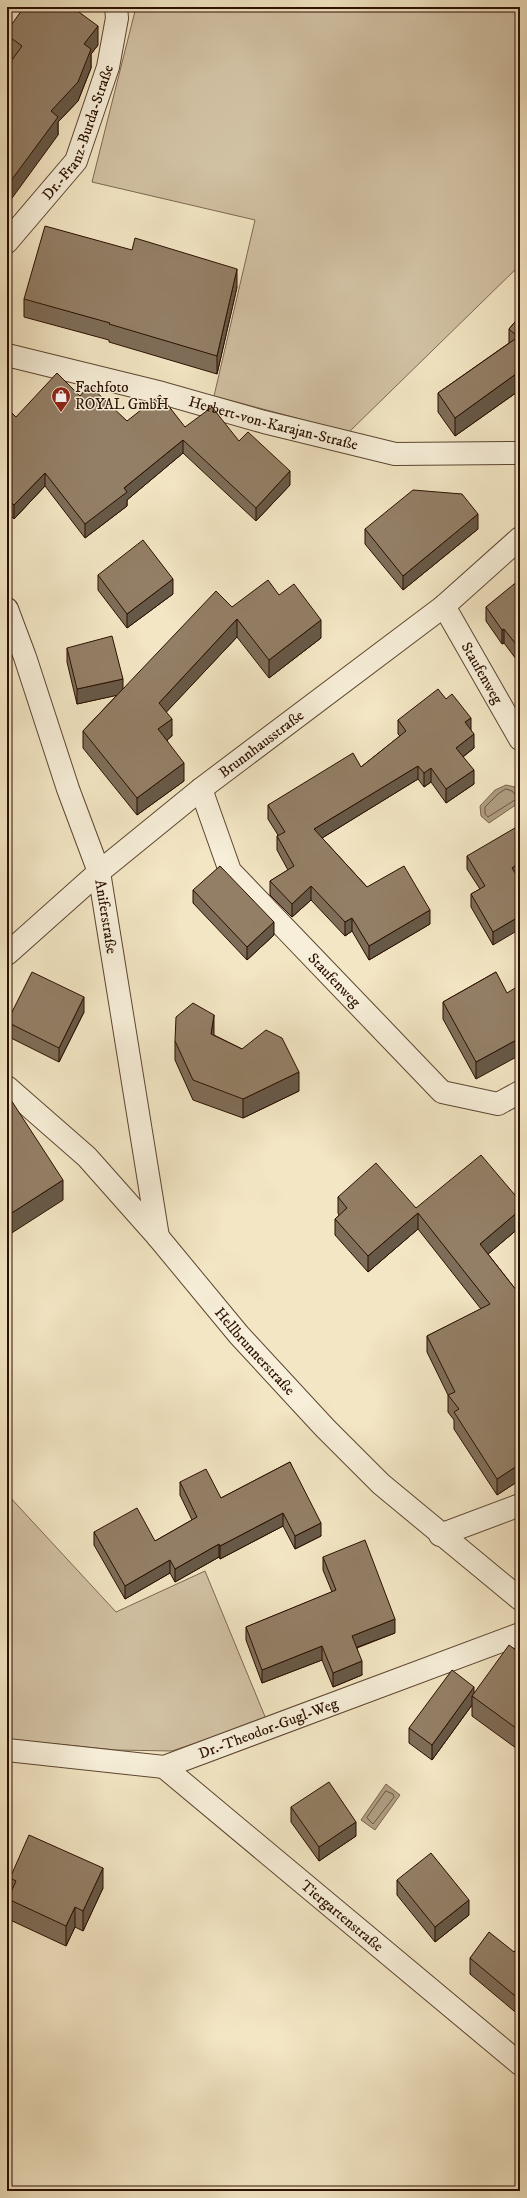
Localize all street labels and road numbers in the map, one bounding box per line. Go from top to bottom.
street label: Dr.-Franz-Burda-Straße [38,62,118,204]
street label: Herbert-von-Karajan-Straße [186,392,360,454]
street label: Staufenweg [457,639,508,708]
street label: Brunnhausstraße [215,706,307,782]
street label: Aniferstraße [91,878,122,955]
street label: Staufenweg [304,949,365,1012]
street label: Hellbrunnerstraße [210,1303,299,1399]
street label: Dr.-Theodor-Gugl-Weg [196,1693,341,1763]
street label: Tiergartenstraße [297,1876,387,1956]

